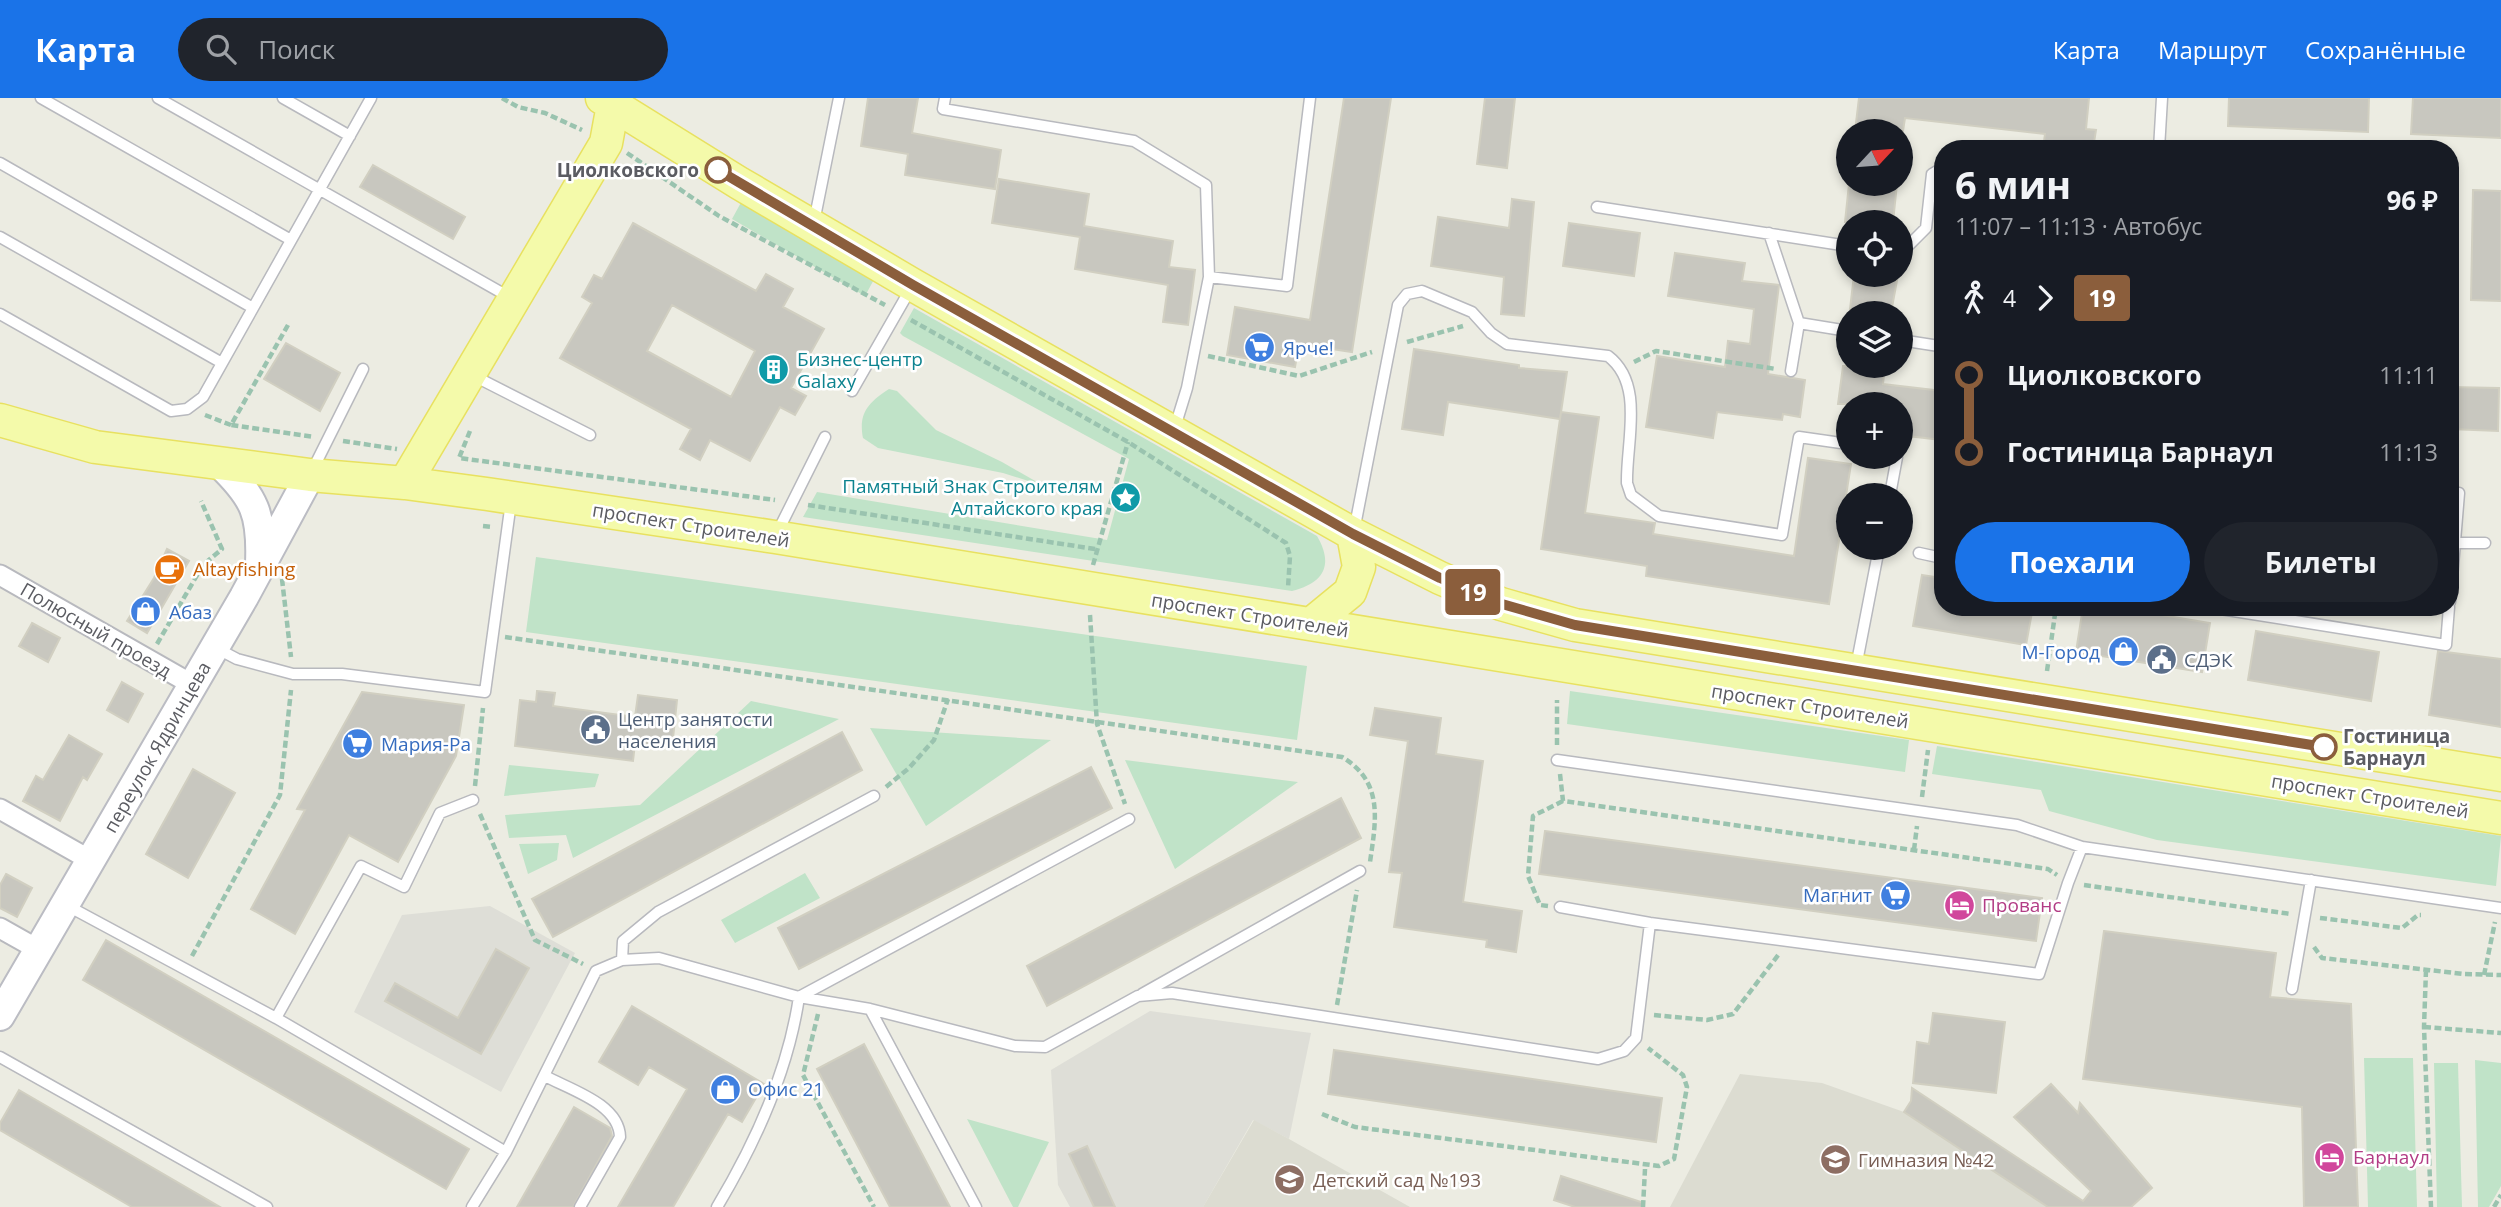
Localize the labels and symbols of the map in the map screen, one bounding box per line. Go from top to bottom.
north arrow [1836,119,1913,196]
place label: Циолковского [557,157,699,183]
marker: Циолковского [705,157,731,183]
supermarket icon: Ярче! [1243,331,1277,365]
place label: Ярче! [1283,335,1334,361]
place label: Бизнес-центр Galaxy [797,346,923,394]
building icon: Бизнес-центр Galaxy [757,353,791,387]
place label: Памятный Знак Строителям Алтайского края [842,473,1103,521]
place icon: Памятный Знак Строителям Алтайского края [1109,480,1143,514]
street label: проспект Строителей [591,497,791,553]
cafe icon: Altayfishing [153,552,187,586]
place label: Altayfishing [193,556,295,582]
line badge: 19 [1442,569,1504,615]
street label: Полюсный проезд [16,576,176,684]
street label: проспект Строителей [1150,587,1350,643]
shop icon: Абаз [129,595,163,629]
place label: Абаз [169,599,212,625]
shop icon: М-Город [2106,635,2140,669]
place label: М-Город [2022,639,2100,665]
public building icon: СДЭК [2144,643,2178,677]
place label: СДЭК [2184,647,2233,673]
street label: переулок Ядринцева [97,656,217,838]
street label: проспект Строителей [1710,678,1910,734]
place label: Центр занятости населения [618,706,773,754]
public building icon: Центр занятости населения [578,713,612,747]
place label: Гостиница Барнаул [2343,723,2450,771]
supermarket icon: Мария-Ра [341,727,375,761]
place label: Мария-Ра [381,731,471,757]
marker: Гостиница Барнаул [2311,734,2337,760]
street label: проспект Строителей [2270,768,2470,824]
supermarket icon: Магнит [1878,878,1912,912]
place label: Магнит [1803,882,1872,908]
hotel icon: Прованс [1942,888,1976,922]
place label: Прованс [1982,892,2061,918]
shop icon: Офис 21 [708,1072,742,1106]
place label: Офис 21 [748,1076,824,1102]
hotel icon: Барнаул [2313,1140,2347,1174]
school or university icon: Гимназия №42 [1818,1143,1852,1177]
place label: Барнаул [2353,1144,2430,1170]
place label: Гимназия №42 [1858,1147,1994,1173]
school or university icon: Детский сад №193 [1273,1163,1307,1197]
place label: Детский сад №193 [1313,1167,1481,1193]

